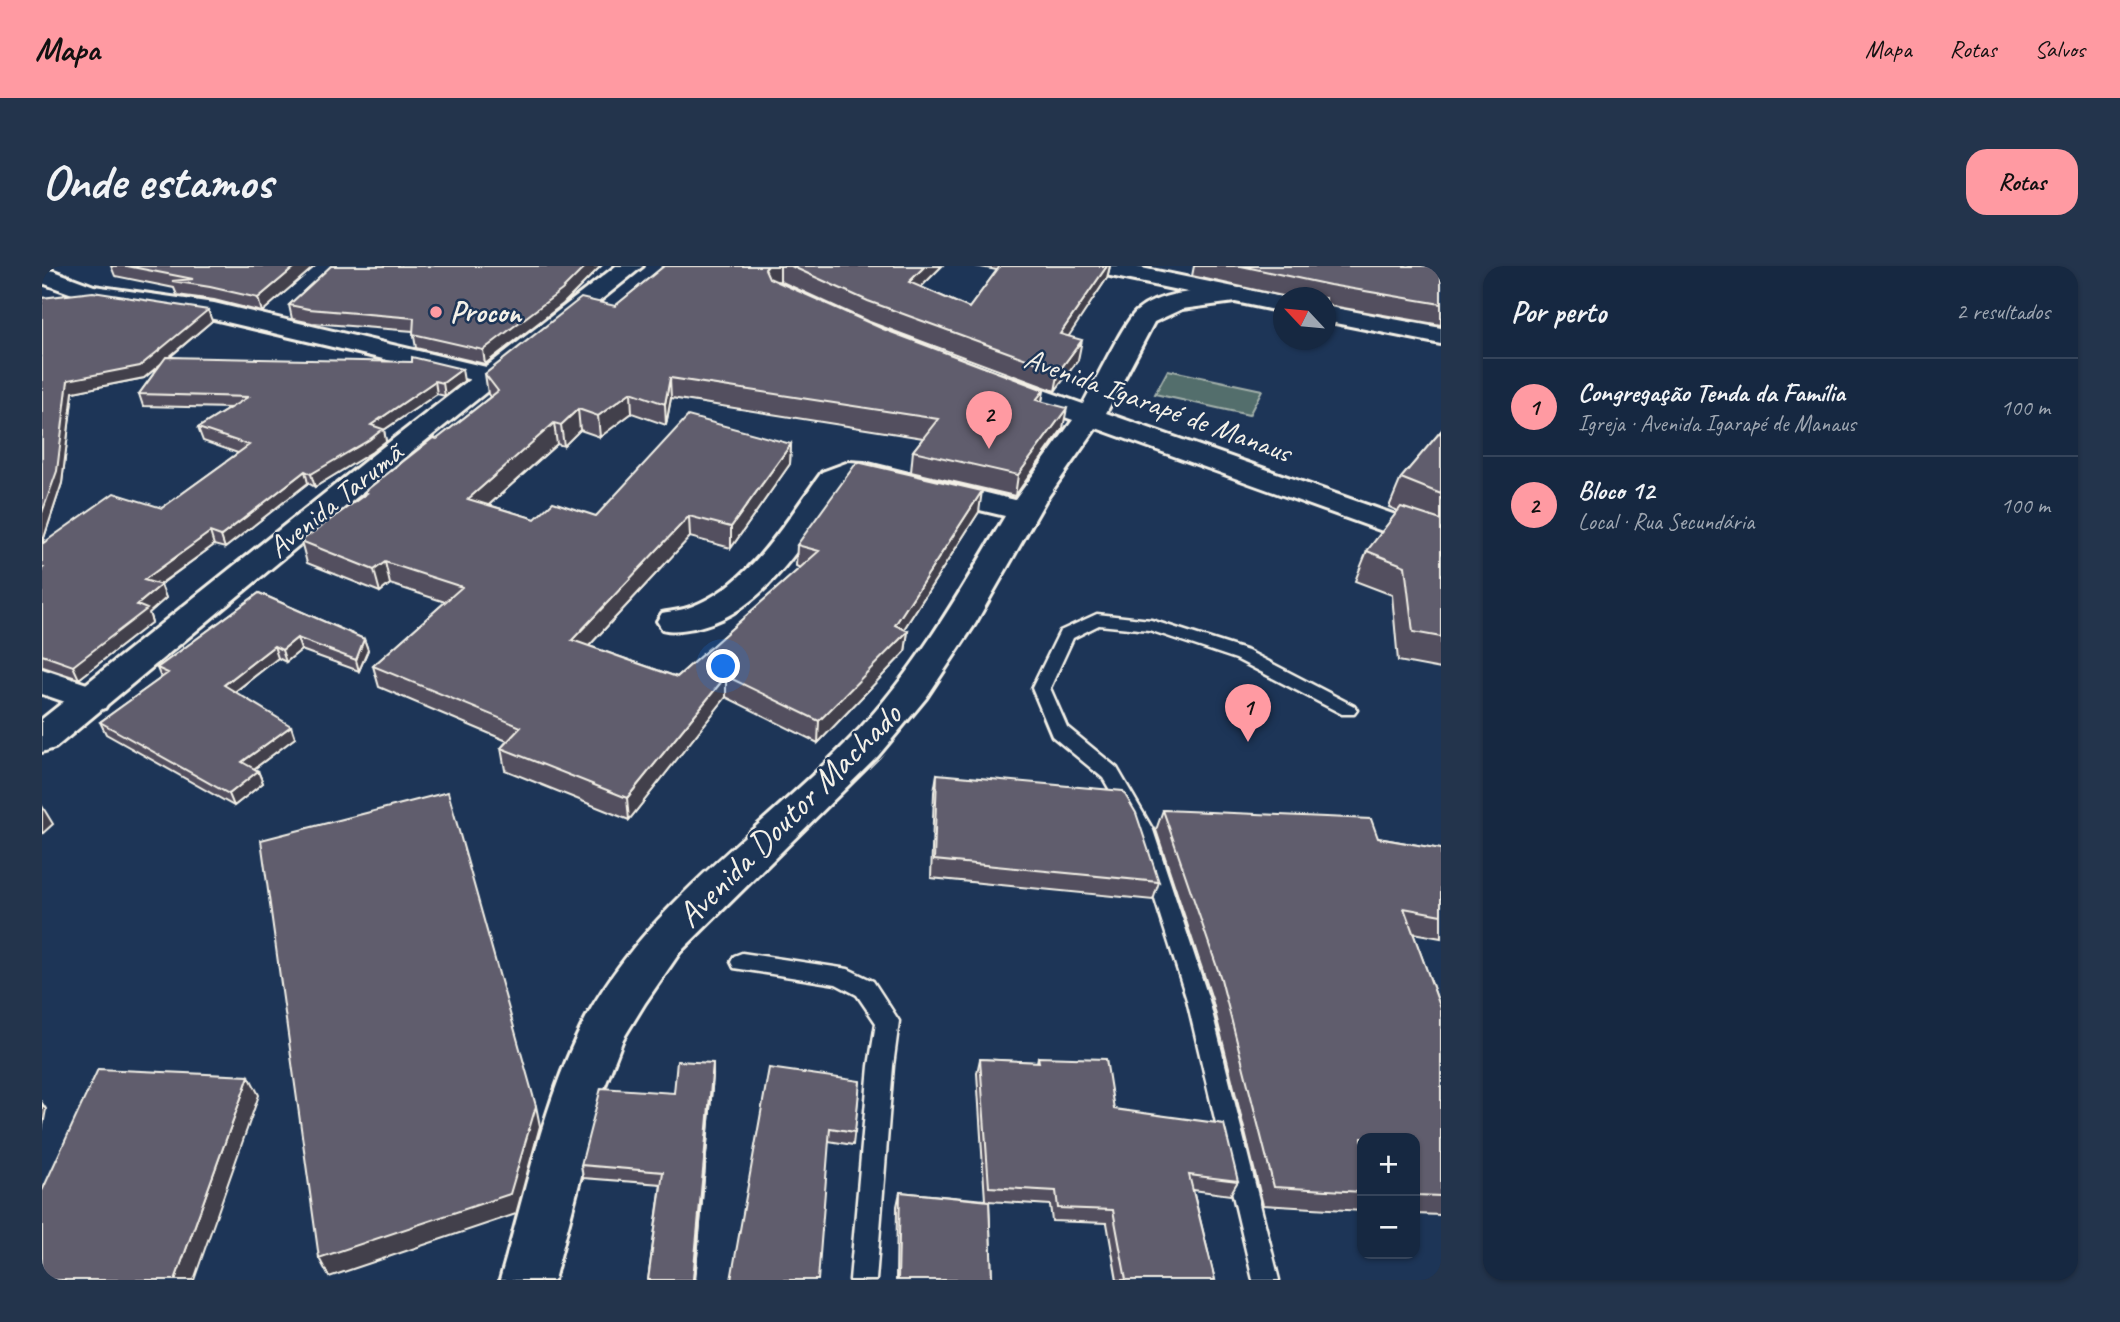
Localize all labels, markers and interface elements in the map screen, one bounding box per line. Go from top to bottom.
text: Mapa [35,28,100,70]
text: Mapa [1865,34,1912,64]
text: Rotas [1950,34,1996,64]
text: Salvos [2034,34,2085,64]
button: Rotas [1966,149,2078,215]
text: Onde estamos [42,151,272,213]
north arrow [1273,287,1336,350]
place label: Procon [450,293,523,331]
text: Por perto [1511,293,1606,331]
text: 2 resultados [1956,297,2050,326]
marker: Procon [428,304,444,320]
street label: Avenida Igarapé de Manaus [1019,339,1299,472]
text: Congregação Tenda da Família [1578,376,1845,409]
pin: 2 [966,391,1012,449]
text: 1 [1529,393,1539,422]
text: 100 m [2001,393,2050,422]
text: Igreja · Avenida Igarapé de Manaus [1578,409,1856,438]
street label: Avenida Tarumã [260,432,412,566]
text: Bloco 12 [1578,474,1654,507]
text: 2 [1529,491,1539,520]
text: 100 m [2001,491,2050,520]
text: Local · Rua Secundária [1578,507,1754,536]
your location [706,649,740,683]
pin: 1 [1225,684,1271,742]
street label: Avenida Doutor Machado [667,692,912,937]
map controls [1357,1133,1420,1259]
button: + [1357,1133,1420,1196]
button: − [1357,1196,1420,1259]

